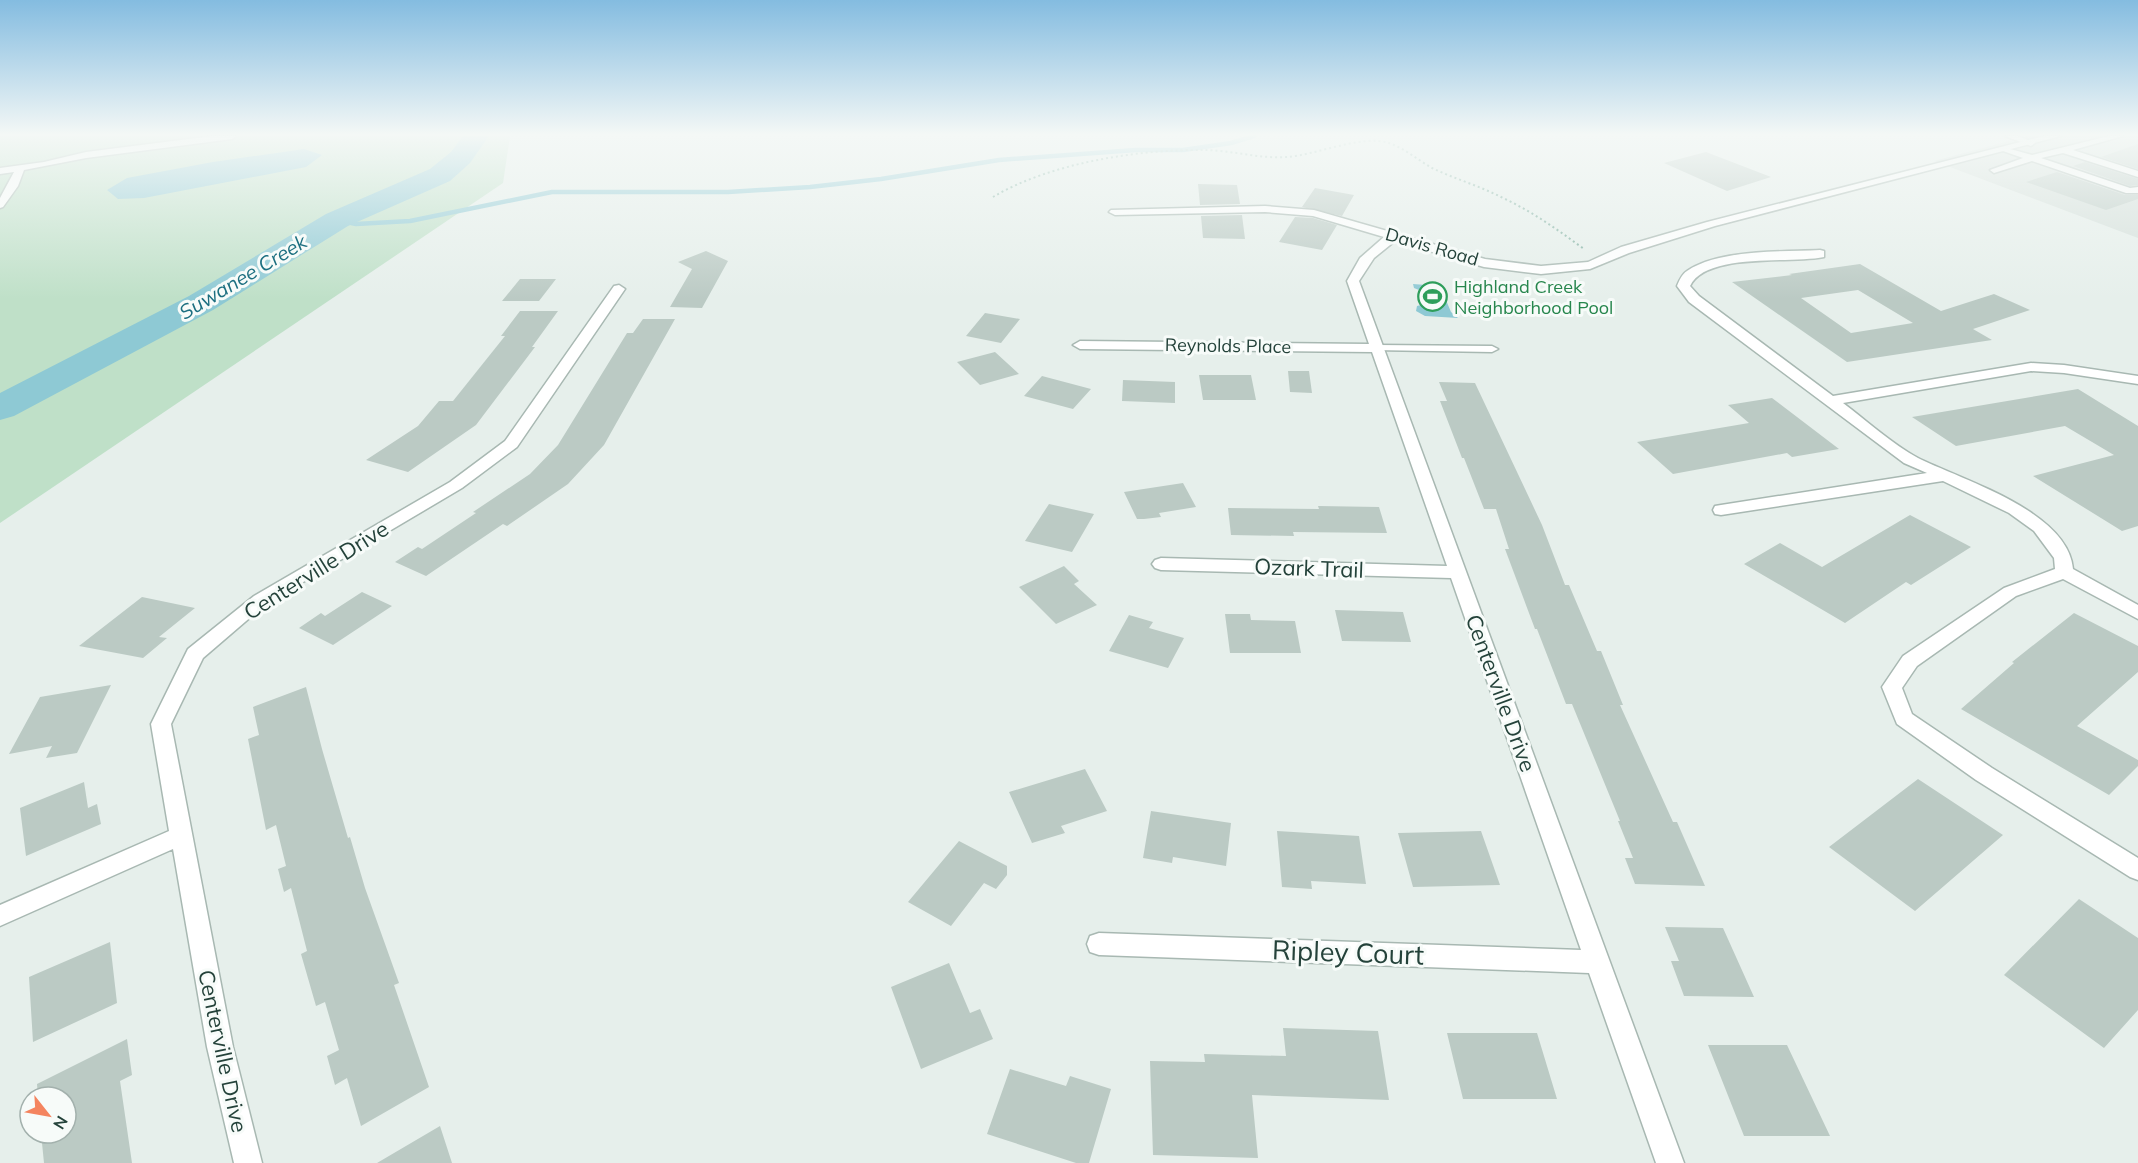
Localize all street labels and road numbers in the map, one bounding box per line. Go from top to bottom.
street label: Davis Road [1383,222,1481,271]
street label: Reynolds Place [1165,333,1291,358]
street label: Centerville Drive [238,514,394,626]
street label: Ozark Trail [1254,552,1364,584]
street label: Centerville Drive [1460,610,1542,776]
street label: Ripley Court [1271,932,1425,972]
street label: Centerville Drive [192,967,254,1135]

